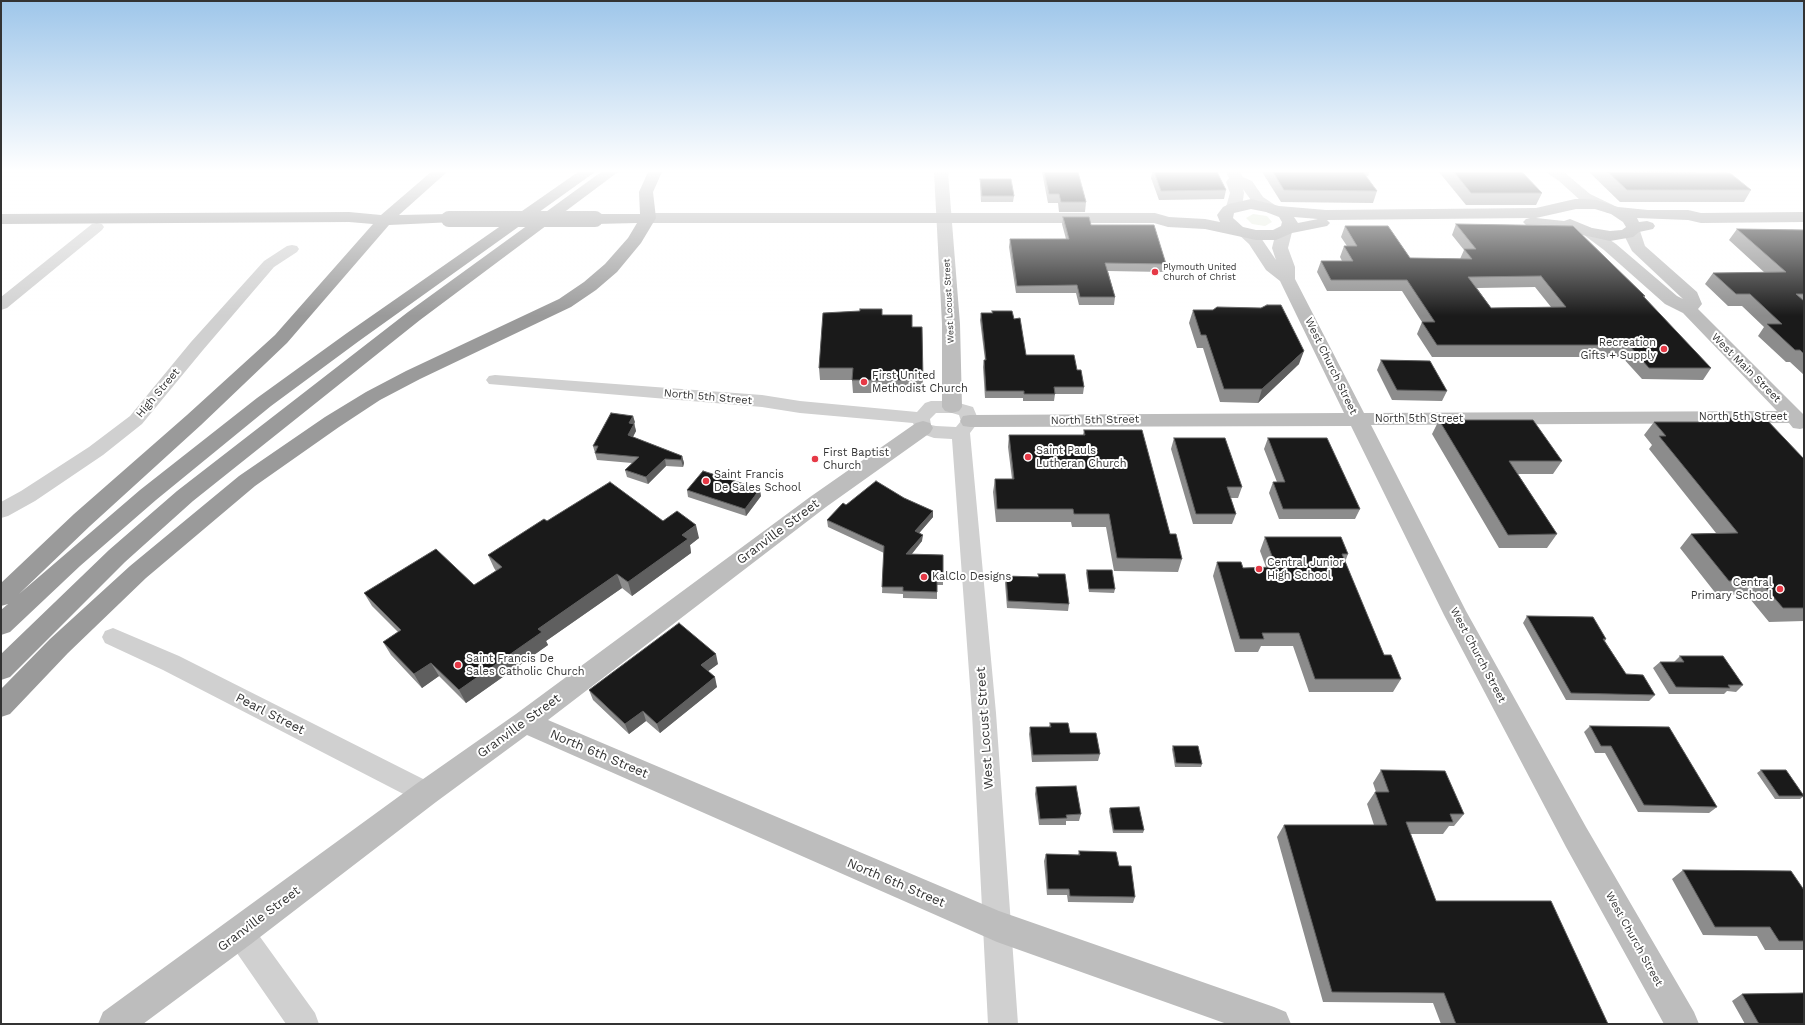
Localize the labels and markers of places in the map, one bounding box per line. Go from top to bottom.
place label: Plymouth United Church of Christ [1163,262,1237,283]
marker: Plymouth United Church of Christ [1150,267,1160,277]
place label: Recreation Gifts + Supply [1580,336,1656,362]
marker: Recreation Gifts + Supply [1659,344,1669,354]
place label: First United Methodist Church [872,369,968,395]
marker: First United Methodist Church [859,377,869,387]
place label: Saint Pauls Lutheran Church [1036,444,1127,470]
place label: First Baptist Church [823,446,889,472]
marker: Saint Pauls Lutheran Church [1023,452,1033,462]
marker: First Baptist Church [810,454,820,464]
place label: Saint Francis De Sales School [714,468,801,494]
marker: Saint Francis De Sales School [701,476,711,486]
place label: Central Junior High School [1267,556,1344,582]
marker: Central Junior High School [1254,564,1264,574]
place label: KalClo Designs [932,570,1011,584]
marker: KalClo Designs [919,572,929,582]
place label: Central Primary School [1691,576,1772,602]
marker: Central Primary School [1775,584,1785,594]
place label: Saint Francis De Sales Catholic Church [466,652,585,678]
marker: Saint Francis De Sales Catholic Church [453,660,463,670]

